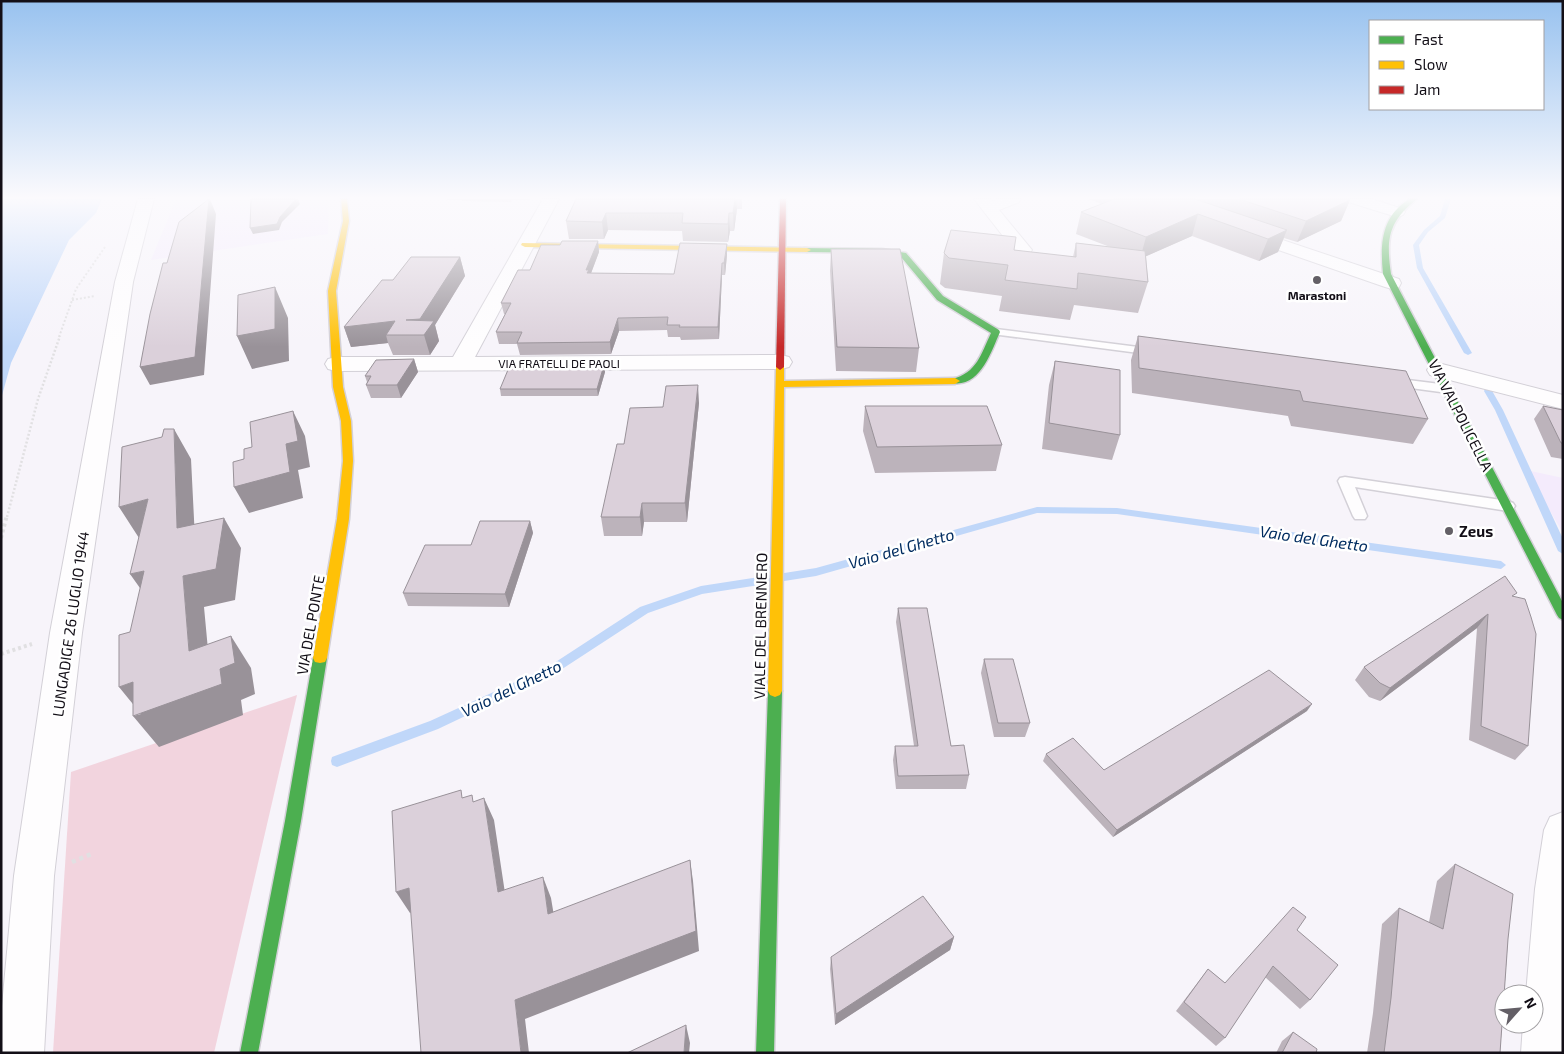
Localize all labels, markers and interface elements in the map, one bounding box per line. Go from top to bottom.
legend [1369,20,1544,110]
text: Fast [1414,30,1444,48]
text: Slow [1414,55,1448,73]
text: Jam [1414,80,1440,98]
marker: Marastoni [1311,274,1323,286]
place label: Marastoni [1288,288,1346,302]
street label: VIA FRATELLI DE PAOLI [498,356,620,370]
street label: VIA VALPOLICELLA [1425,356,1497,474]
water label: Vaio del Ghetto [1259,521,1369,555]
place label: Zeus [1459,522,1493,540]
water label: Vaio del Ghetto [846,524,956,572]
marker: Zeus [1443,525,1455,537]
street label: LUNGADIGE 26 LUGLIO 1944 [48,530,92,718]
street label: VIALE DEL BRENNERO [750,552,770,700]
street label: VIA DEL PONTE [292,574,328,676]
water label: Vaio del Ghetto [458,656,564,720]
north arrow [1494,984,1544,1034]
text: N [1521,995,1541,1011]

